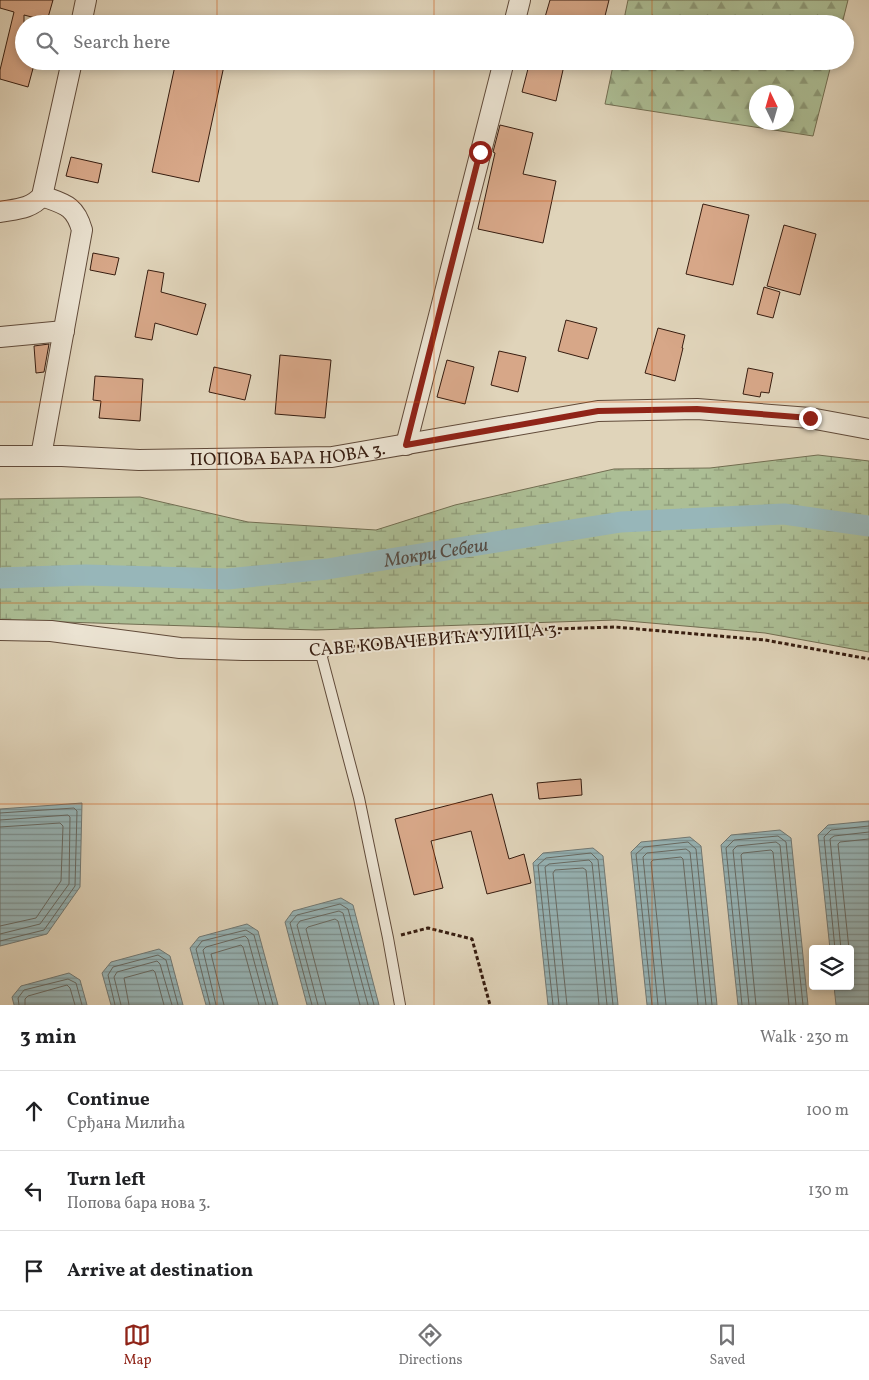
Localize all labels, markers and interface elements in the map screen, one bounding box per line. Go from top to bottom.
search box [15,15,854,70]
icon: search [33,29,61,57]
text: Search here [73,30,170,56]
north arrow [749,85,794,130]
route start [469,141,492,164]
route end [799,407,822,430]
street label: ПОПОВА БАРА НОВА 3. [190,437,388,473]
water label: Мокри Себеш [382,532,490,575]
street label: САВЕ КОВАЧЕВИЋА УЛИЦА 3. [308,617,562,664]
map controls [809,945,854,990]
button: layers [809,945,854,990]
text: 3 min [20,1023,76,1052]
text: Walk · 230 m [760,1027,849,1049]
text: Continue [67,1087,150,1113]
icon: ahead [20,1097,48,1125]
text: 100 m [806,1100,849,1122]
text: Срђана Милића [67,1113,185,1135]
text: Turn left [67,1167,146,1193]
icon: left [20,1177,48,1205]
text: 130 m [808,1180,849,1202]
text: Попова бара нова 3. [67,1193,210,1215]
icon: arrive [20,1257,48,1285]
text: Arrive at destination [67,1258,253,1284]
tab: Map [123,1321,151,1370]
tab: Directions [398,1321,463,1370]
tab: Saved [709,1321,746,1370]

